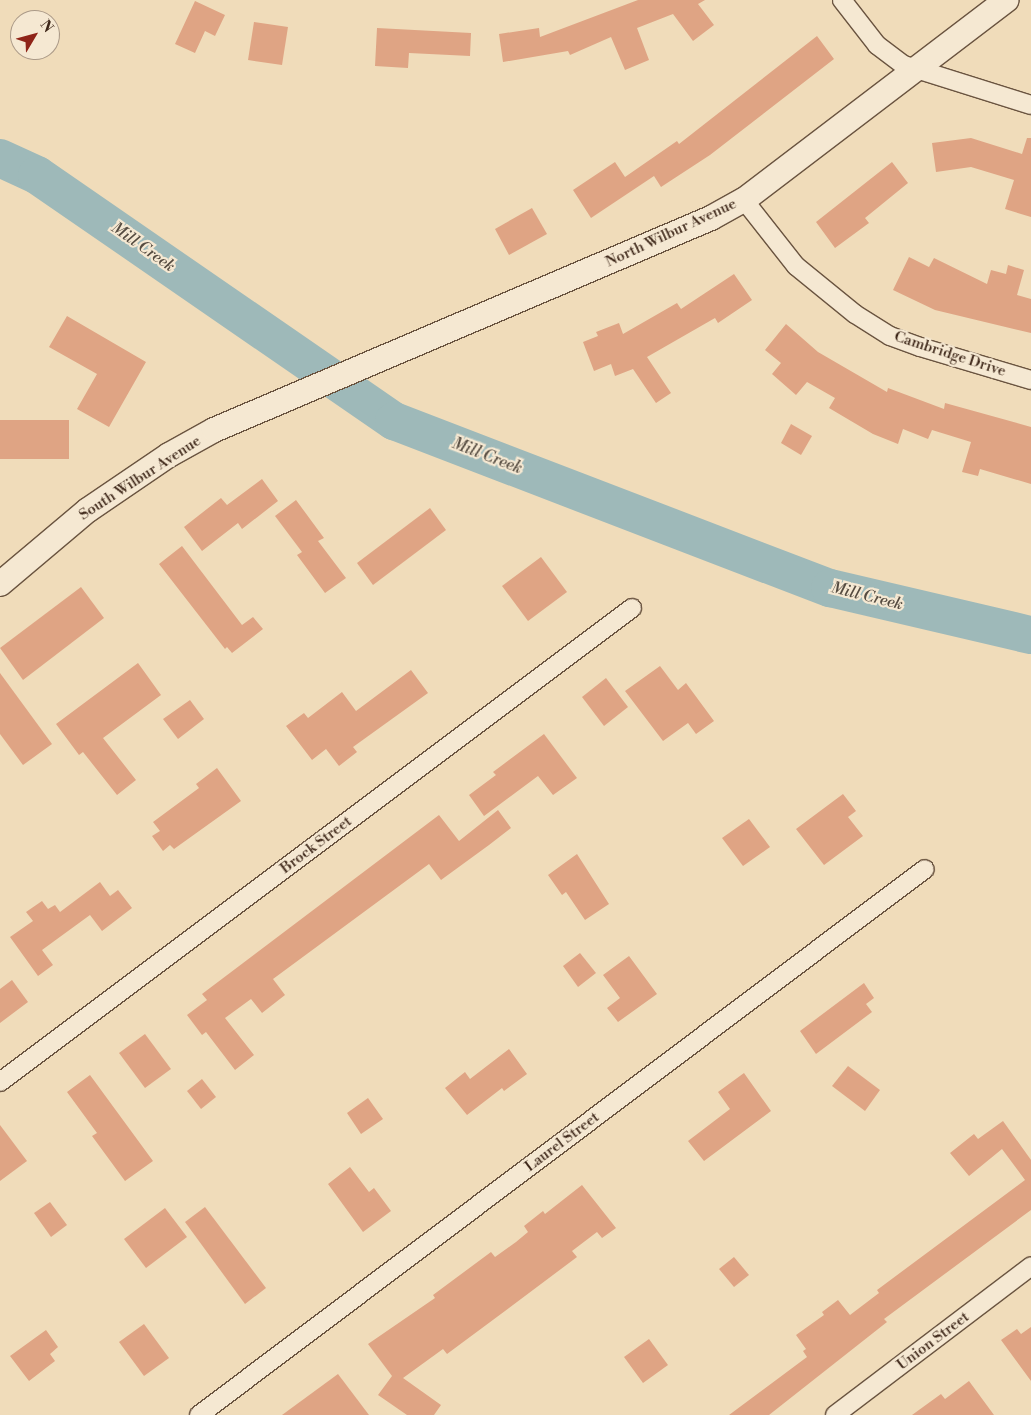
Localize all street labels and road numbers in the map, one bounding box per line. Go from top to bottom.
street label: North Wilbur Avenue [603,195,739,271]
street label: Cambridge Drive [892,327,1008,381]
street label: South Wilbur Avenue [76,432,204,524]
street label: Brock Street [277,812,355,878]
street label: Laurel Street [521,1108,603,1176]
street label: Union Street [893,1308,973,1374]

